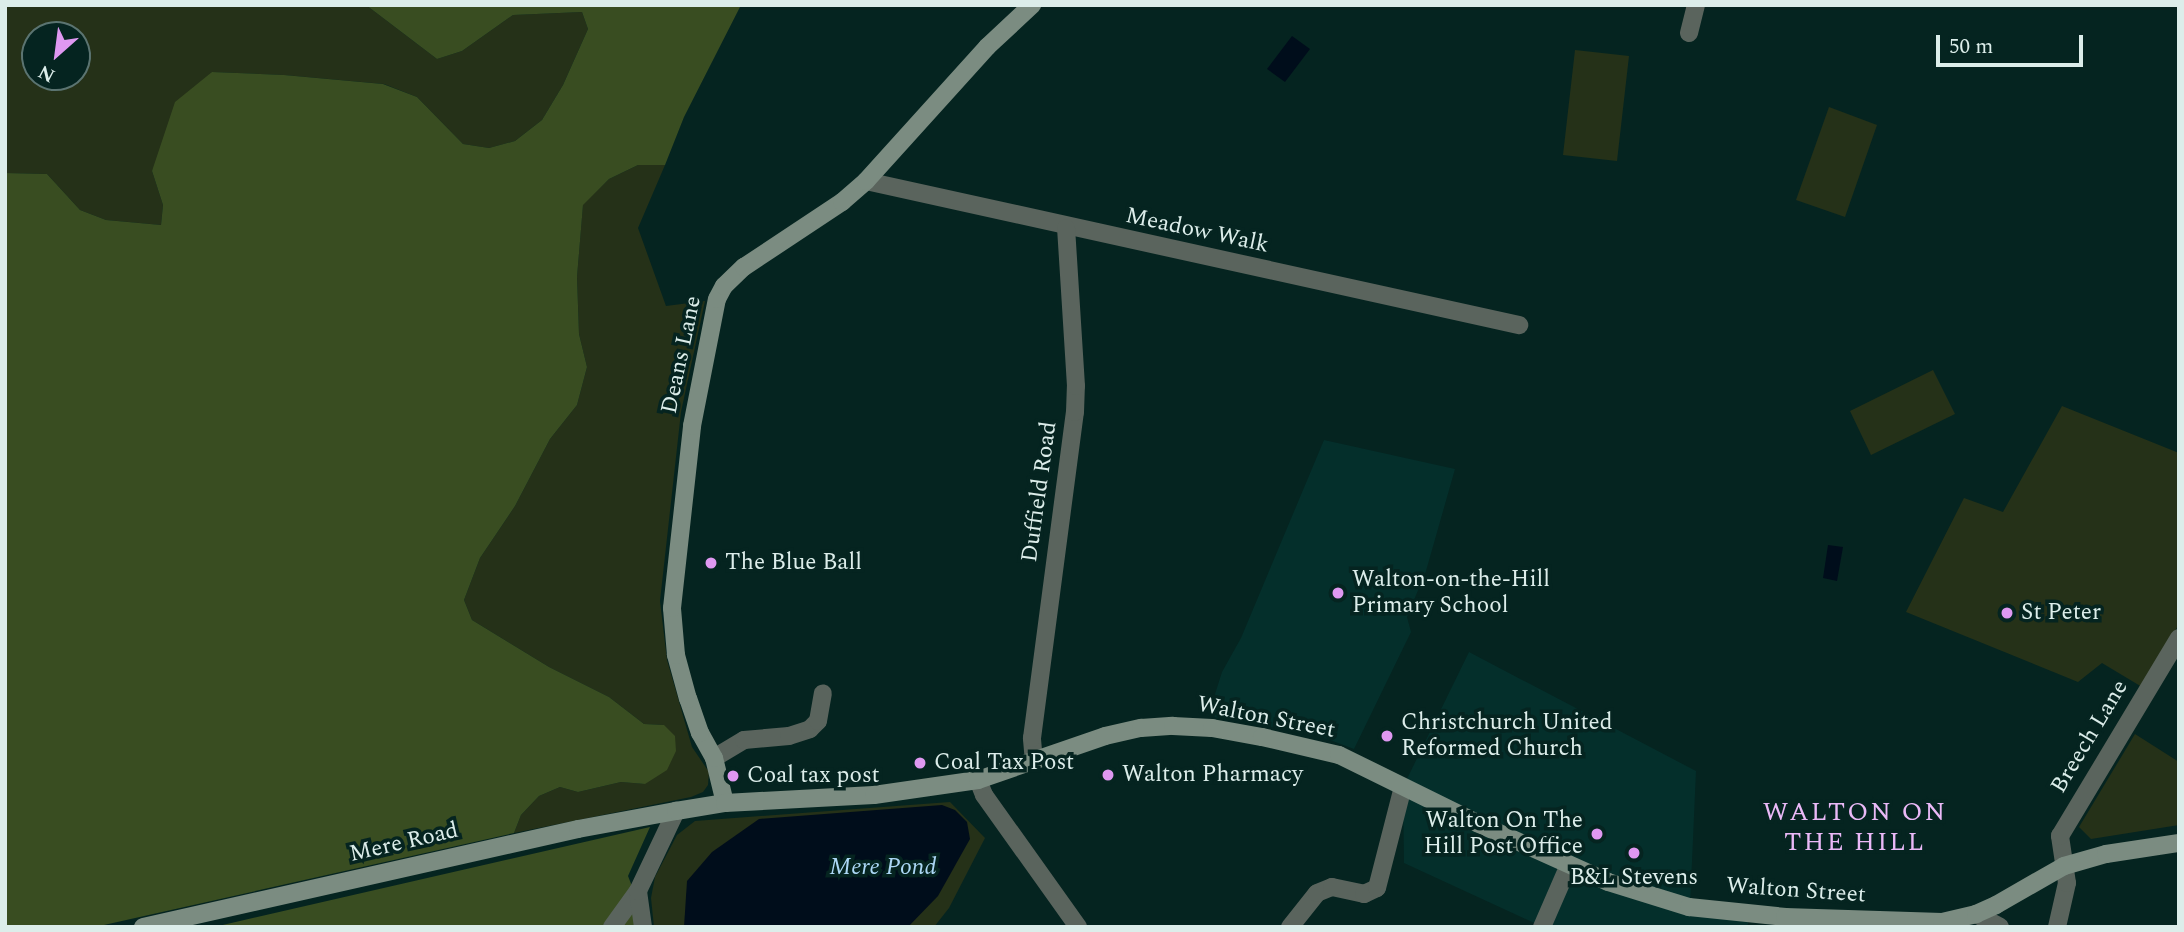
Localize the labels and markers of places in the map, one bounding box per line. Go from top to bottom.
place label: The Blue Ball [725,549,862,577]
marker: The Blue Ball [703,555,719,571]
place label: Walton-on-the-Hill Primary School [1352,566,1550,620]
marker: Walton-on-the-Hill Primary School [1330,585,1346,601]
place label: St Peter [2021,599,2101,627]
marker: St Peter [1999,605,2015,621]
place label: Christchurch United Reformed Church [1401,709,1613,763]
marker: Christchurch United Reformed Church [1379,728,1395,744]
place label: Coal Tax Post [934,749,1074,777]
marker: Coal Tax Post [912,755,928,771]
place label: Walton Pharmacy [1122,761,1303,789]
place label: Coal tax post [747,762,880,790]
marker: Walton Pharmacy [1100,767,1116,783]
marker: Coal tax post [725,768,741,784]
place label: Walton On The Hill Post Office [1424,807,1583,861]
marker: Walton On The Hill Post Office [1589,826,1605,842]
marker: B&L Stevens [1626,845,1642,861]
place label: B&L Stevens [1570,864,1698,892]

